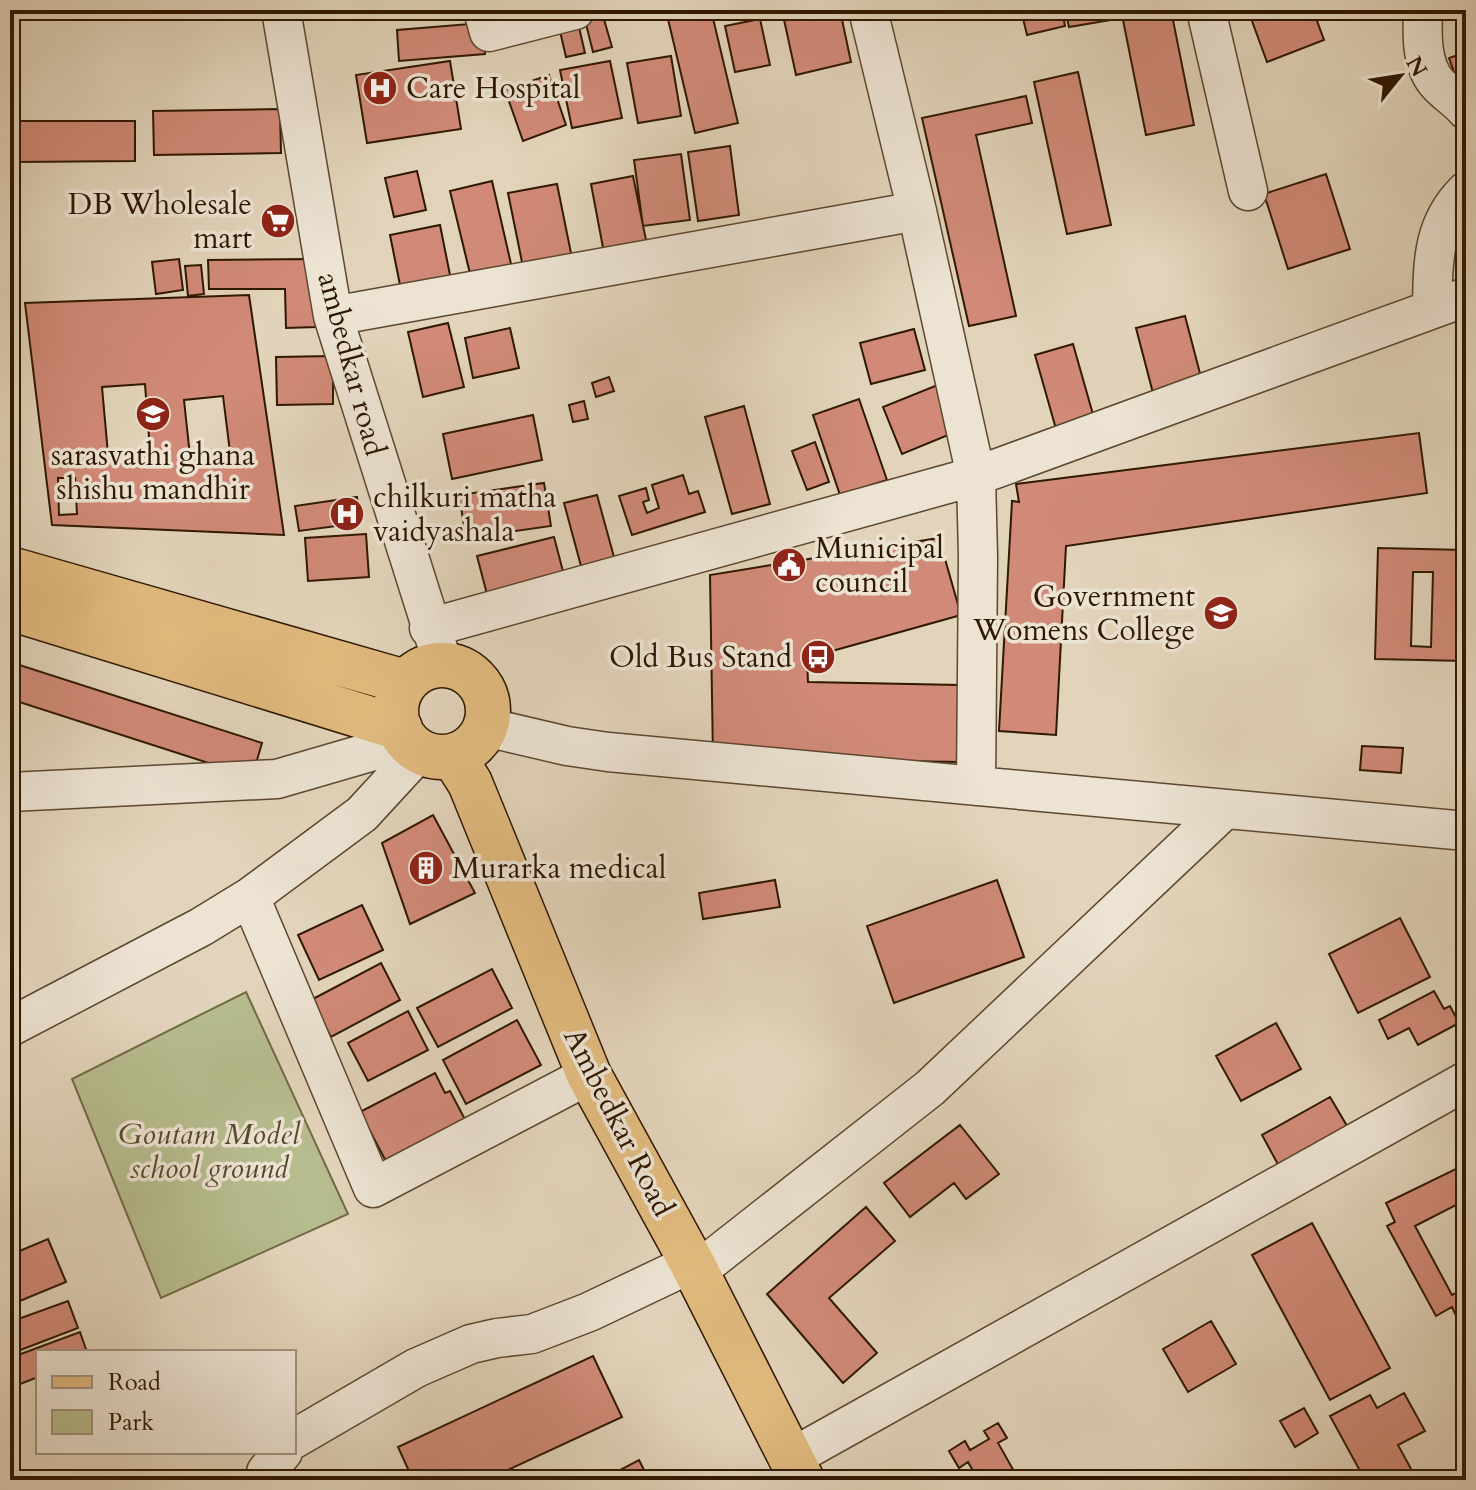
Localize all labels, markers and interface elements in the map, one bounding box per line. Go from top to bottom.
north arrow [1360,36,1440,116]
text: N [1399,51,1434,82]
place label: Care Hospital [406,68,581,109]
hospital icon: Care Hospital [361,69,399,107]
place label: DB Wholesale mart [68,184,253,259]
supermarket icon: DB Wholesale mart [259,202,297,240]
street label: ambedkar road [307,268,396,460]
school or university icon: sarasvathi ghana shishu mandhir [134,395,172,433]
place label: sarasvathi ghana shishu mandhir [51,435,255,510]
place label: chilkuri matha vaidyashala [373,477,556,552]
hospital icon: chilkuri matha vaidyashala [328,495,366,533]
place label: Municipal council [815,528,944,603]
public building icon: Municipal council [770,546,808,584]
place label: Government Womens College [972,576,1196,651]
school or university icon: Government Womens College [1202,594,1240,632]
place label: Old Bus Stand [609,637,792,678]
bus stop icon: Old Bus Stand [799,638,837,676]
place label: Murarka medical [452,848,667,889]
building icon: Murarka medical [407,849,445,887]
street label: Ambedkar Road [553,1021,684,1223]
park label: Goutam Model school ground [118,1114,301,1189]
legend [36,1350,296,1454]
text: Road [108,1366,161,1399]
text: Park [108,1406,154,1439]

